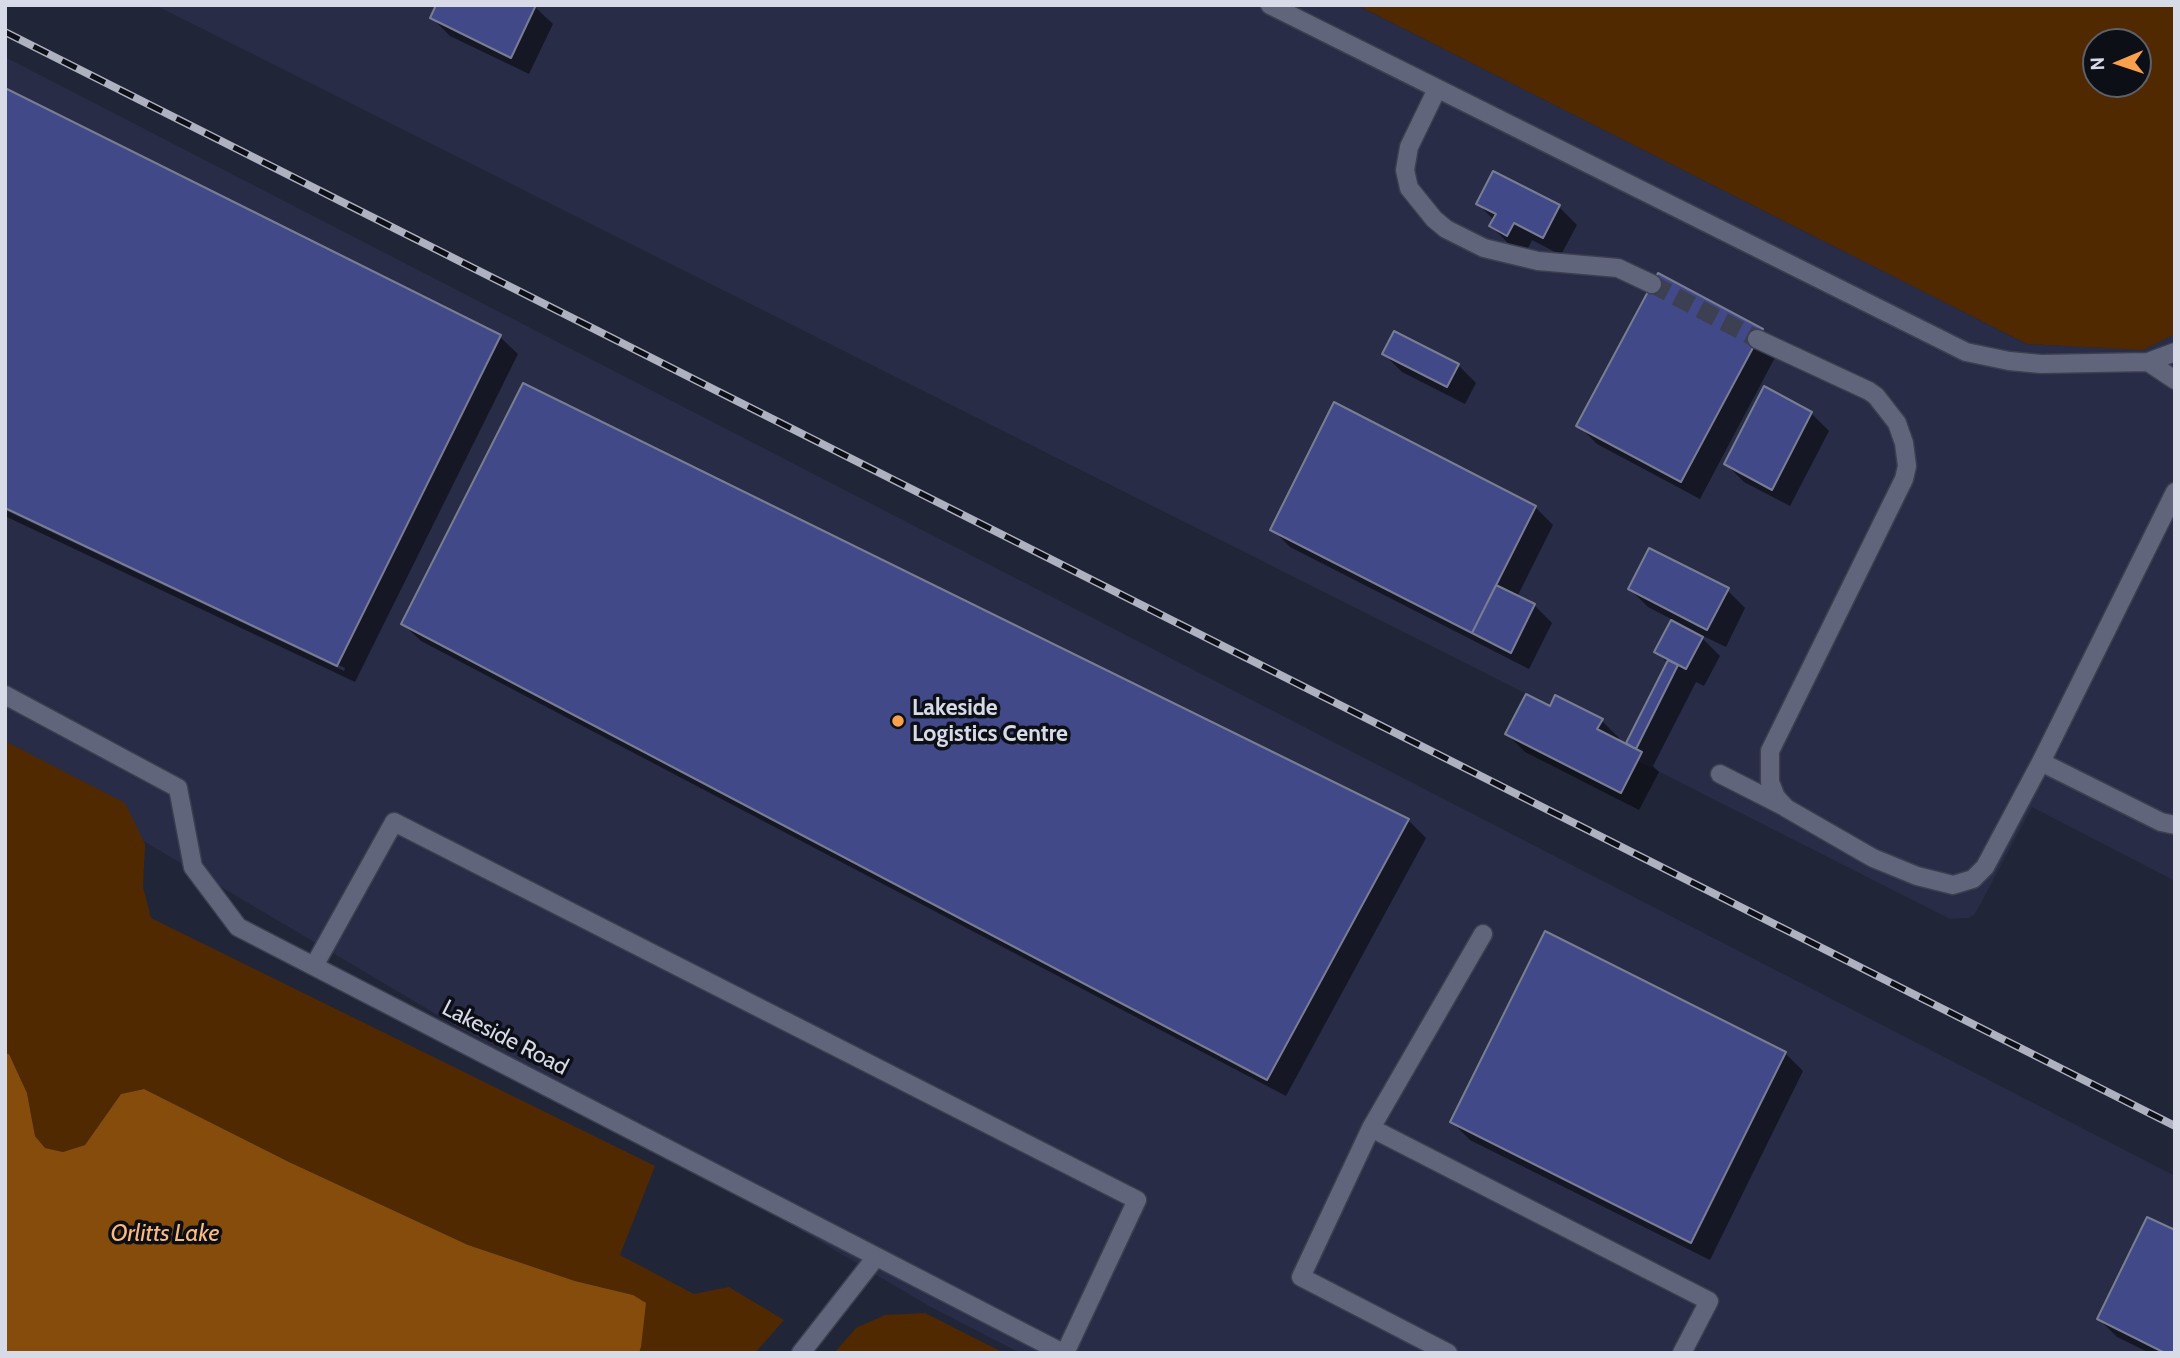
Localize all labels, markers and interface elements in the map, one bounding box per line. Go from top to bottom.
north arrow [2082,28,2152,98]
text: N [2086,57,2109,71]
place label: Lakeside Logistics Centre [912,694,1068,748]
marker: Lakeside Logistics Centre [890,713,906,729]
street label: Lakeside Road [437,994,573,1082]
water label: Orlitts Lake [111,1220,219,1248]

